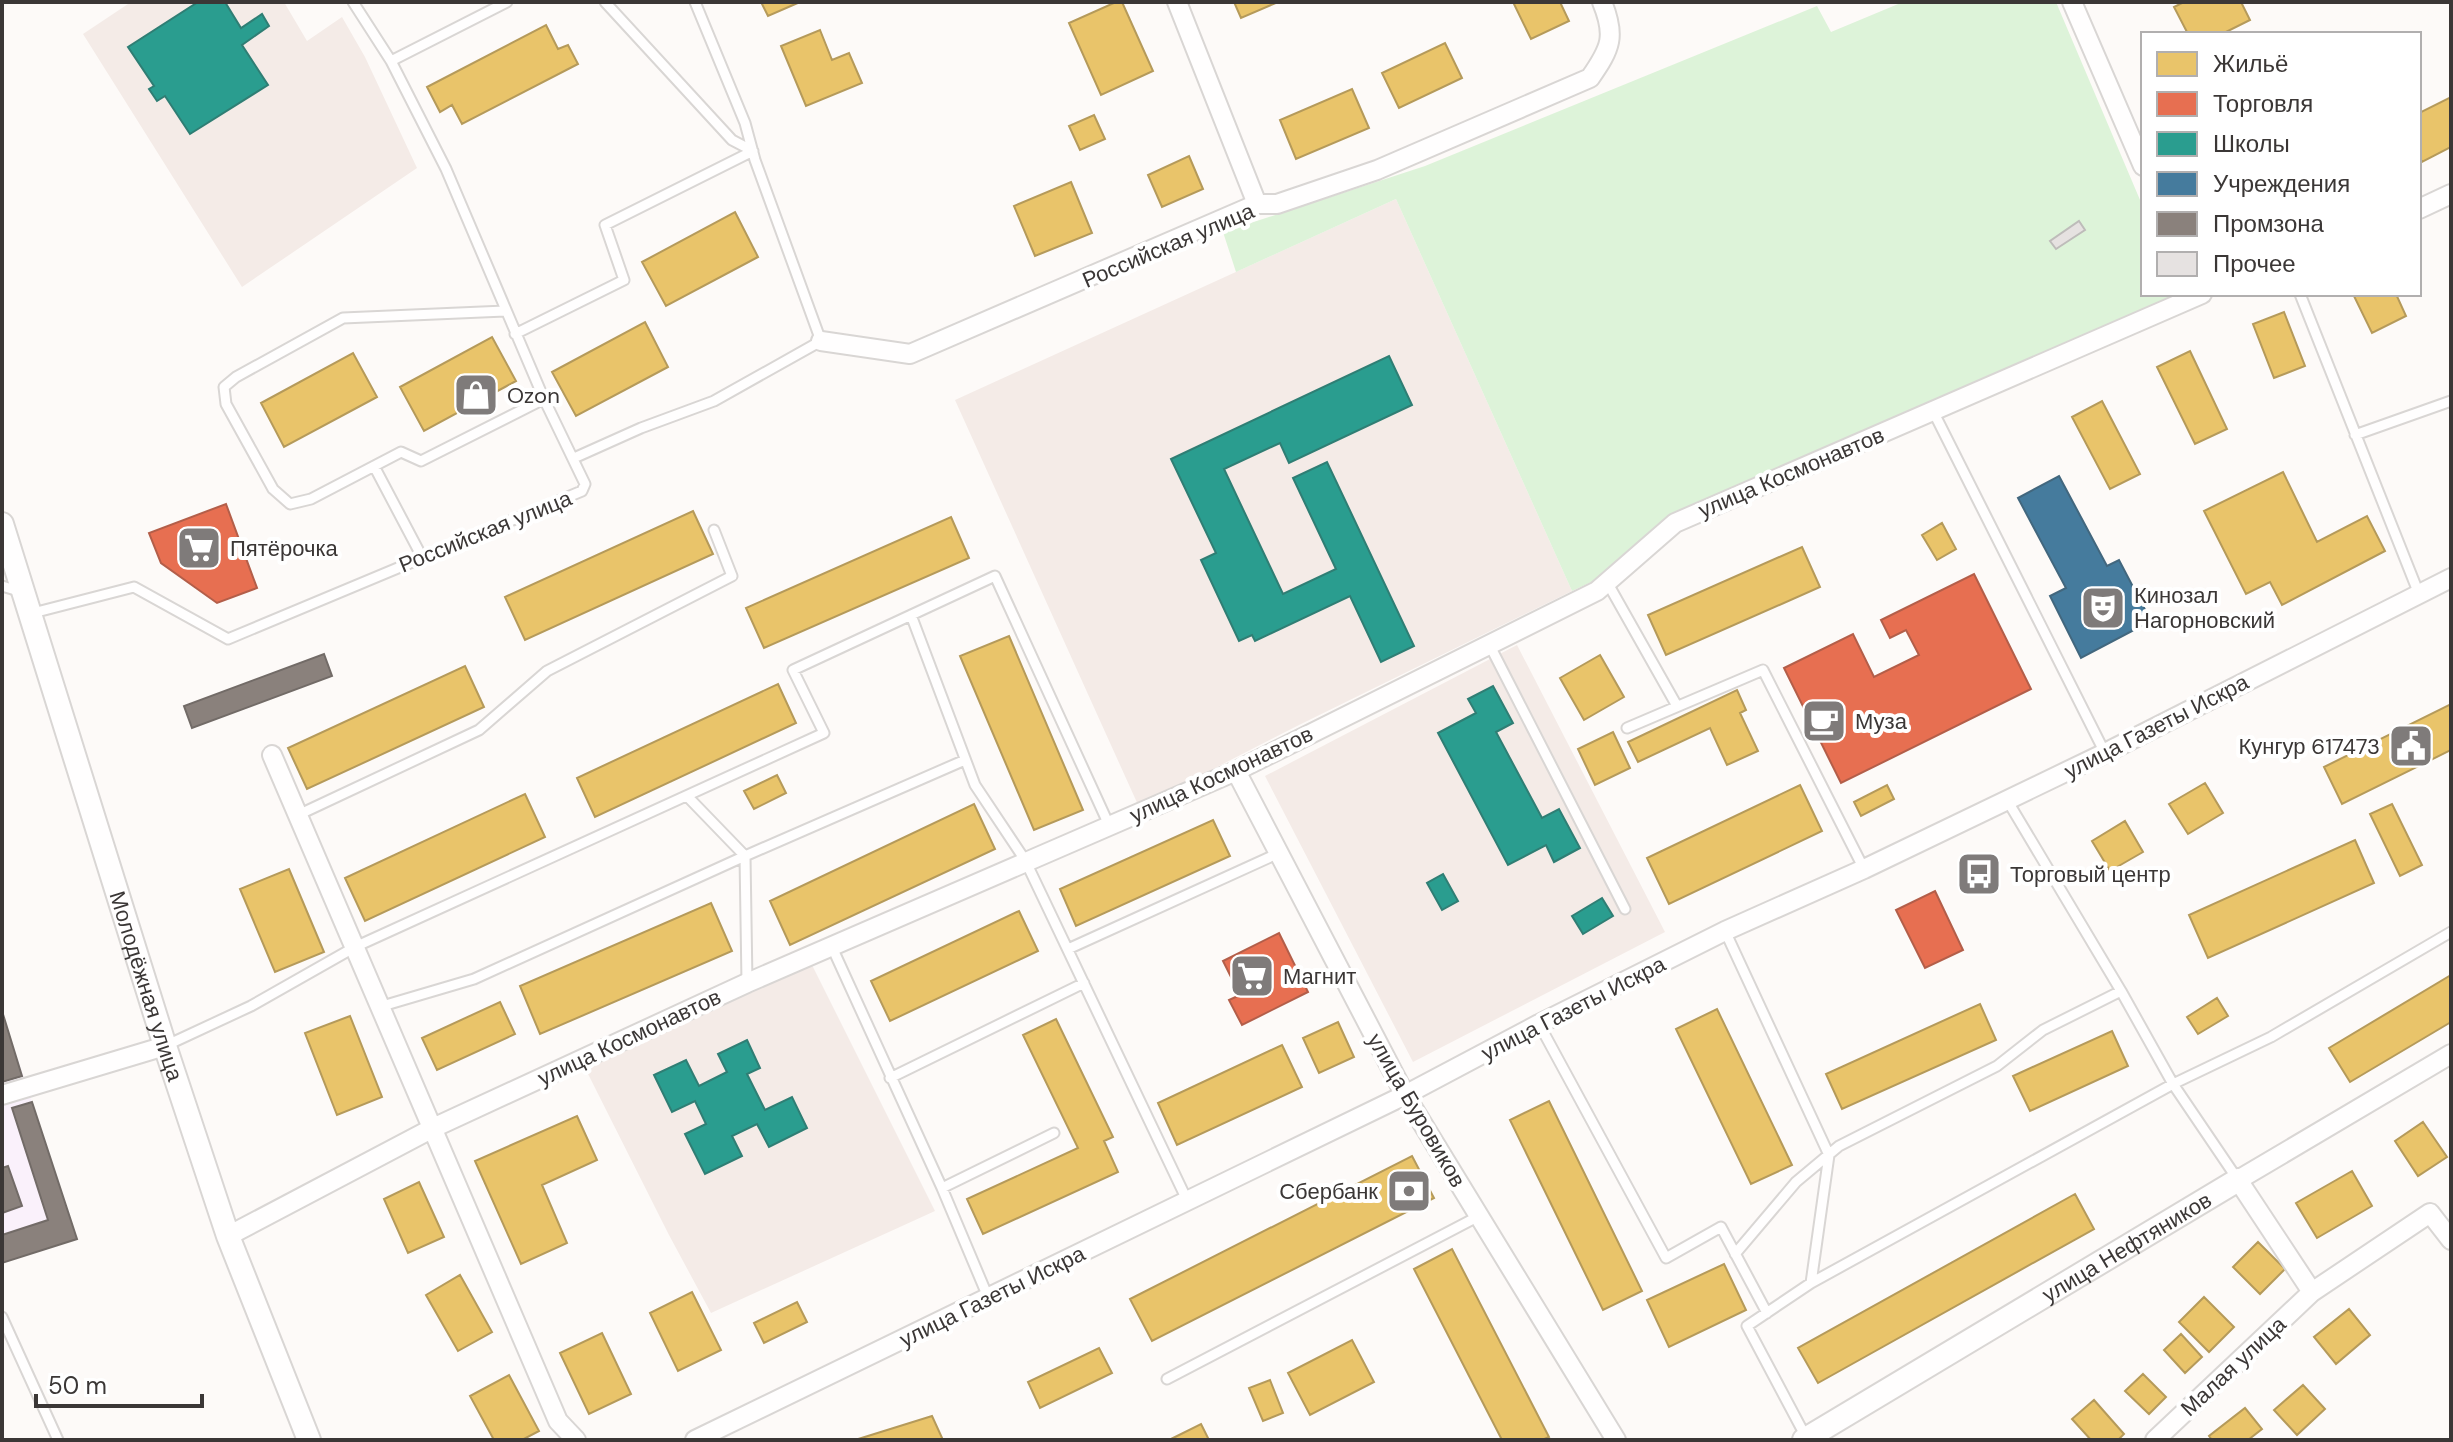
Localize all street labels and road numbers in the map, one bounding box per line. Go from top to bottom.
street label: Российская улица [1078,196,1259,295]
street label: улица Космонавтов [1694,420,1888,525]
street label: Российская улица [394,483,577,579]
street label: улица Газеты Искра [2059,667,2254,785]
street label: улица Космонавтов [1125,719,1318,830]
street label: Молодёжная улица [102,887,190,1086]
street label: улица Газеты Искра [1476,949,1671,1067]
street label: улица Космонавтов [533,982,726,1093]
street label: улица Буровиков [1361,1028,1472,1193]
street label: улица Нефтяников [2037,1185,2217,1309]
street label: улица Газеты Искра [895,1239,1090,1354]
street label: Малая улица [2174,1310,2293,1423]

